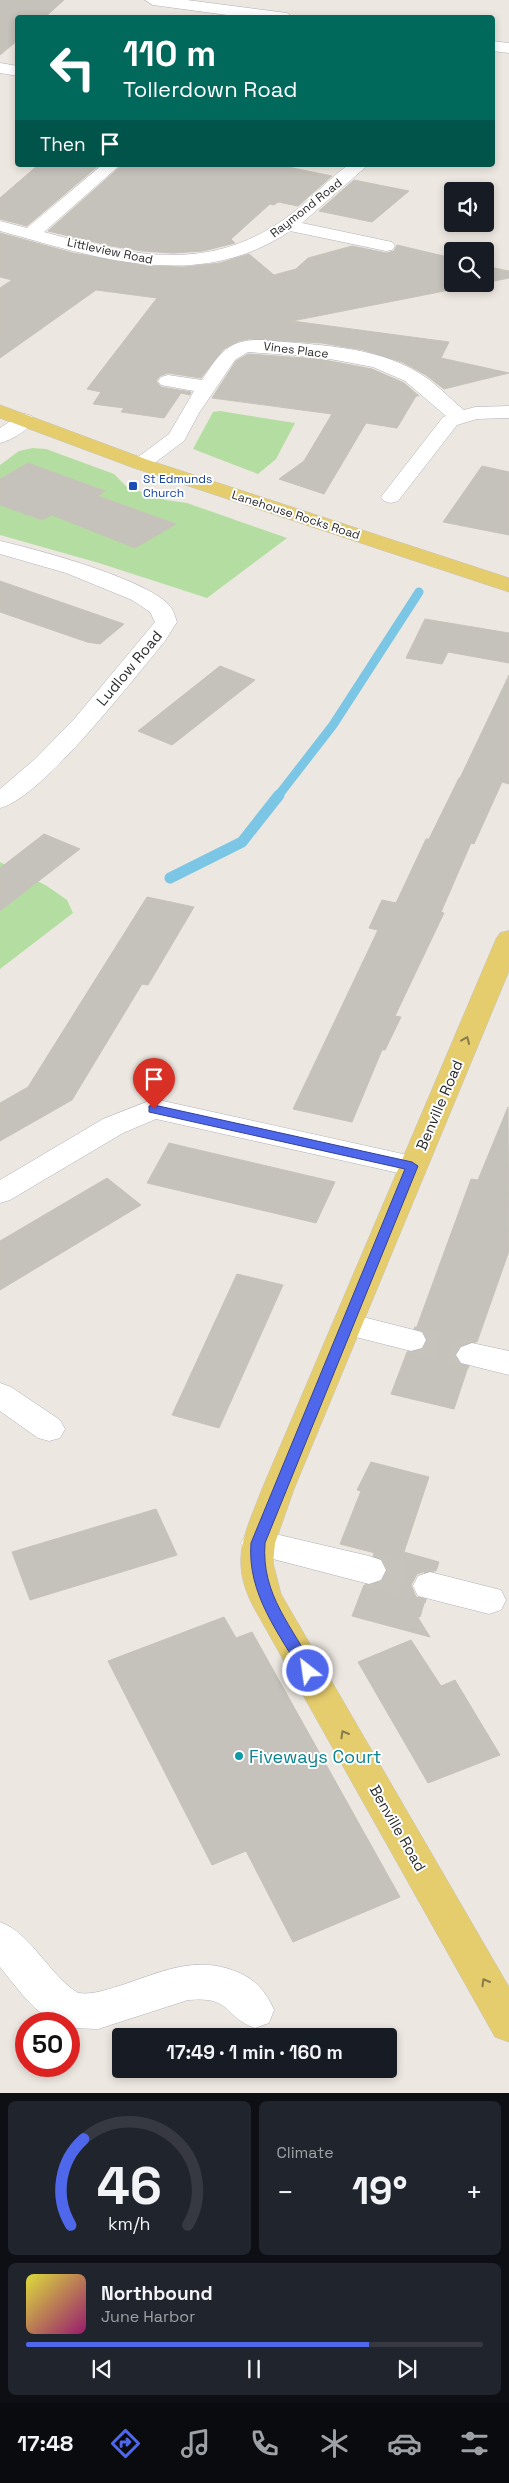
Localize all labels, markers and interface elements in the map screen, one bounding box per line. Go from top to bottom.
text: 110 m [123,32,216,76]
icon: left [40,35,105,100]
text: Tollerdown Road [123,75,297,103]
icon: arrive [96,130,124,158]
text: Then [40,132,86,157]
street label: Raymond Road [267,175,345,241]
map controls [444,182,494,292]
button: sound [444,182,494,232]
street label: Littleview Road [66,234,154,268]
button: search [444,242,494,292]
street label: Vines Place [263,338,329,362]
place label: St Edmunds Church [143,471,212,501]
marker: St Edmunds Church [127,480,139,492]
street label: Lanehouse Rocks Road [230,487,362,543]
street label: Ludlow Road [92,626,166,710]
one-way arrow [460,1036,471,1045]
street label: Benville Road [411,1057,467,1153]
pin [133,1058,175,1109]
icon: arrive [140,1065,168,1093]
position arrow [281,1644,333,1696]
one-way arrow [340,1731,350,1740]
place label: Fiveways Court [249,1745,381,1768]
marker: Fiveways Court [233,1750,245,1762]
street label: Benville Road [366,1781,430,1875]
one-way arrow [481,1978,491,1987]
speed limit sign: 50 [15,2012,80,2077]
text: 17:49 · 1 min · 160 m [166,2040,343,2065]
text: Climate [277,2142,334,2163]
text: 46 [97,2153,162,2219]
text: 19° [352,2167,408,2215]
text: − [277,2174,294,2210]
text: + [466,2174,483,2210]
text: km/h [108,2212,151,2235]
text: Northbound [101,2281,213,2306]
text: June Harbor [101,2306,195,2327]
icon: previous [88,2355,116,2383]
icon: pause [240,2355,268,2383]
icon: next [393,2355,421,2383]
icon: directions [108,2426,143,2461]
icon: music [178,2426,213,2461]
icon: phone [247,2426,282,2461]
icon: climate [317,2426,352,2461]
icon: car [387,2426,422,2461]
icon: filters [457,2426,492,2461]
text: 17:48 [17,2429,73,2457]

